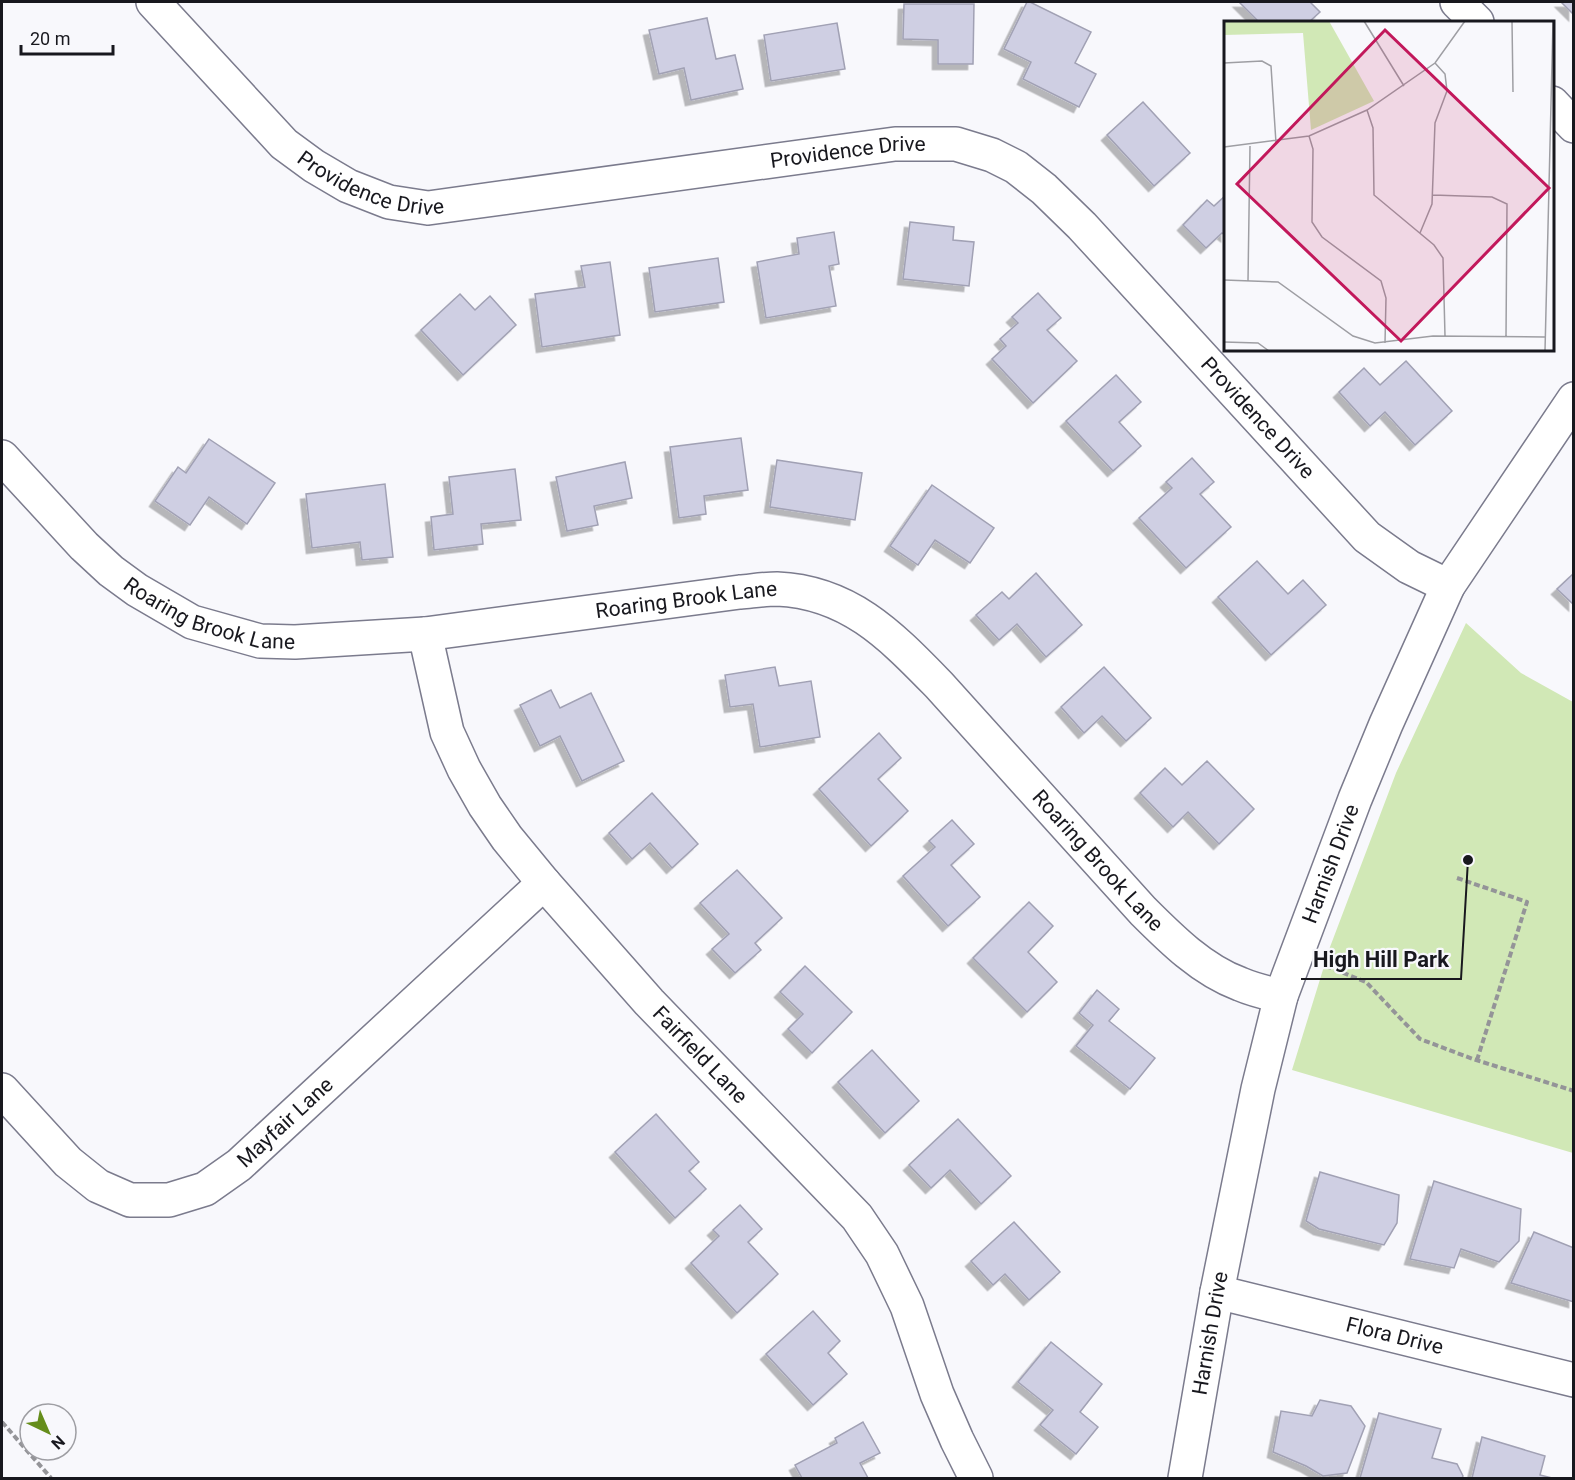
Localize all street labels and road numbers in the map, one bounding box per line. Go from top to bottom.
street label: Providence Drive [769,132,926,173]
street label: Providence Drive [293,146,445,221]
street label: Providence Drive [1196,352,1319,484]
street label: Roaring Brook Lane [119,572,295,654]
street label: Roaring Brook Lane [594,577,777,623]
street label: Roaring Brook Lane [1028,785,1168,936]
street label: Harnish Drive [1297,801,1364,926]
street label: Fairfield Lane [648,1001,752,1108]
street label: Mayfair Lane [232,1072,338,1172]
street label: Harnish Drive [1187,1269,1233,1397]
street label: Flora Drive [1344,1312,1446,1359]

